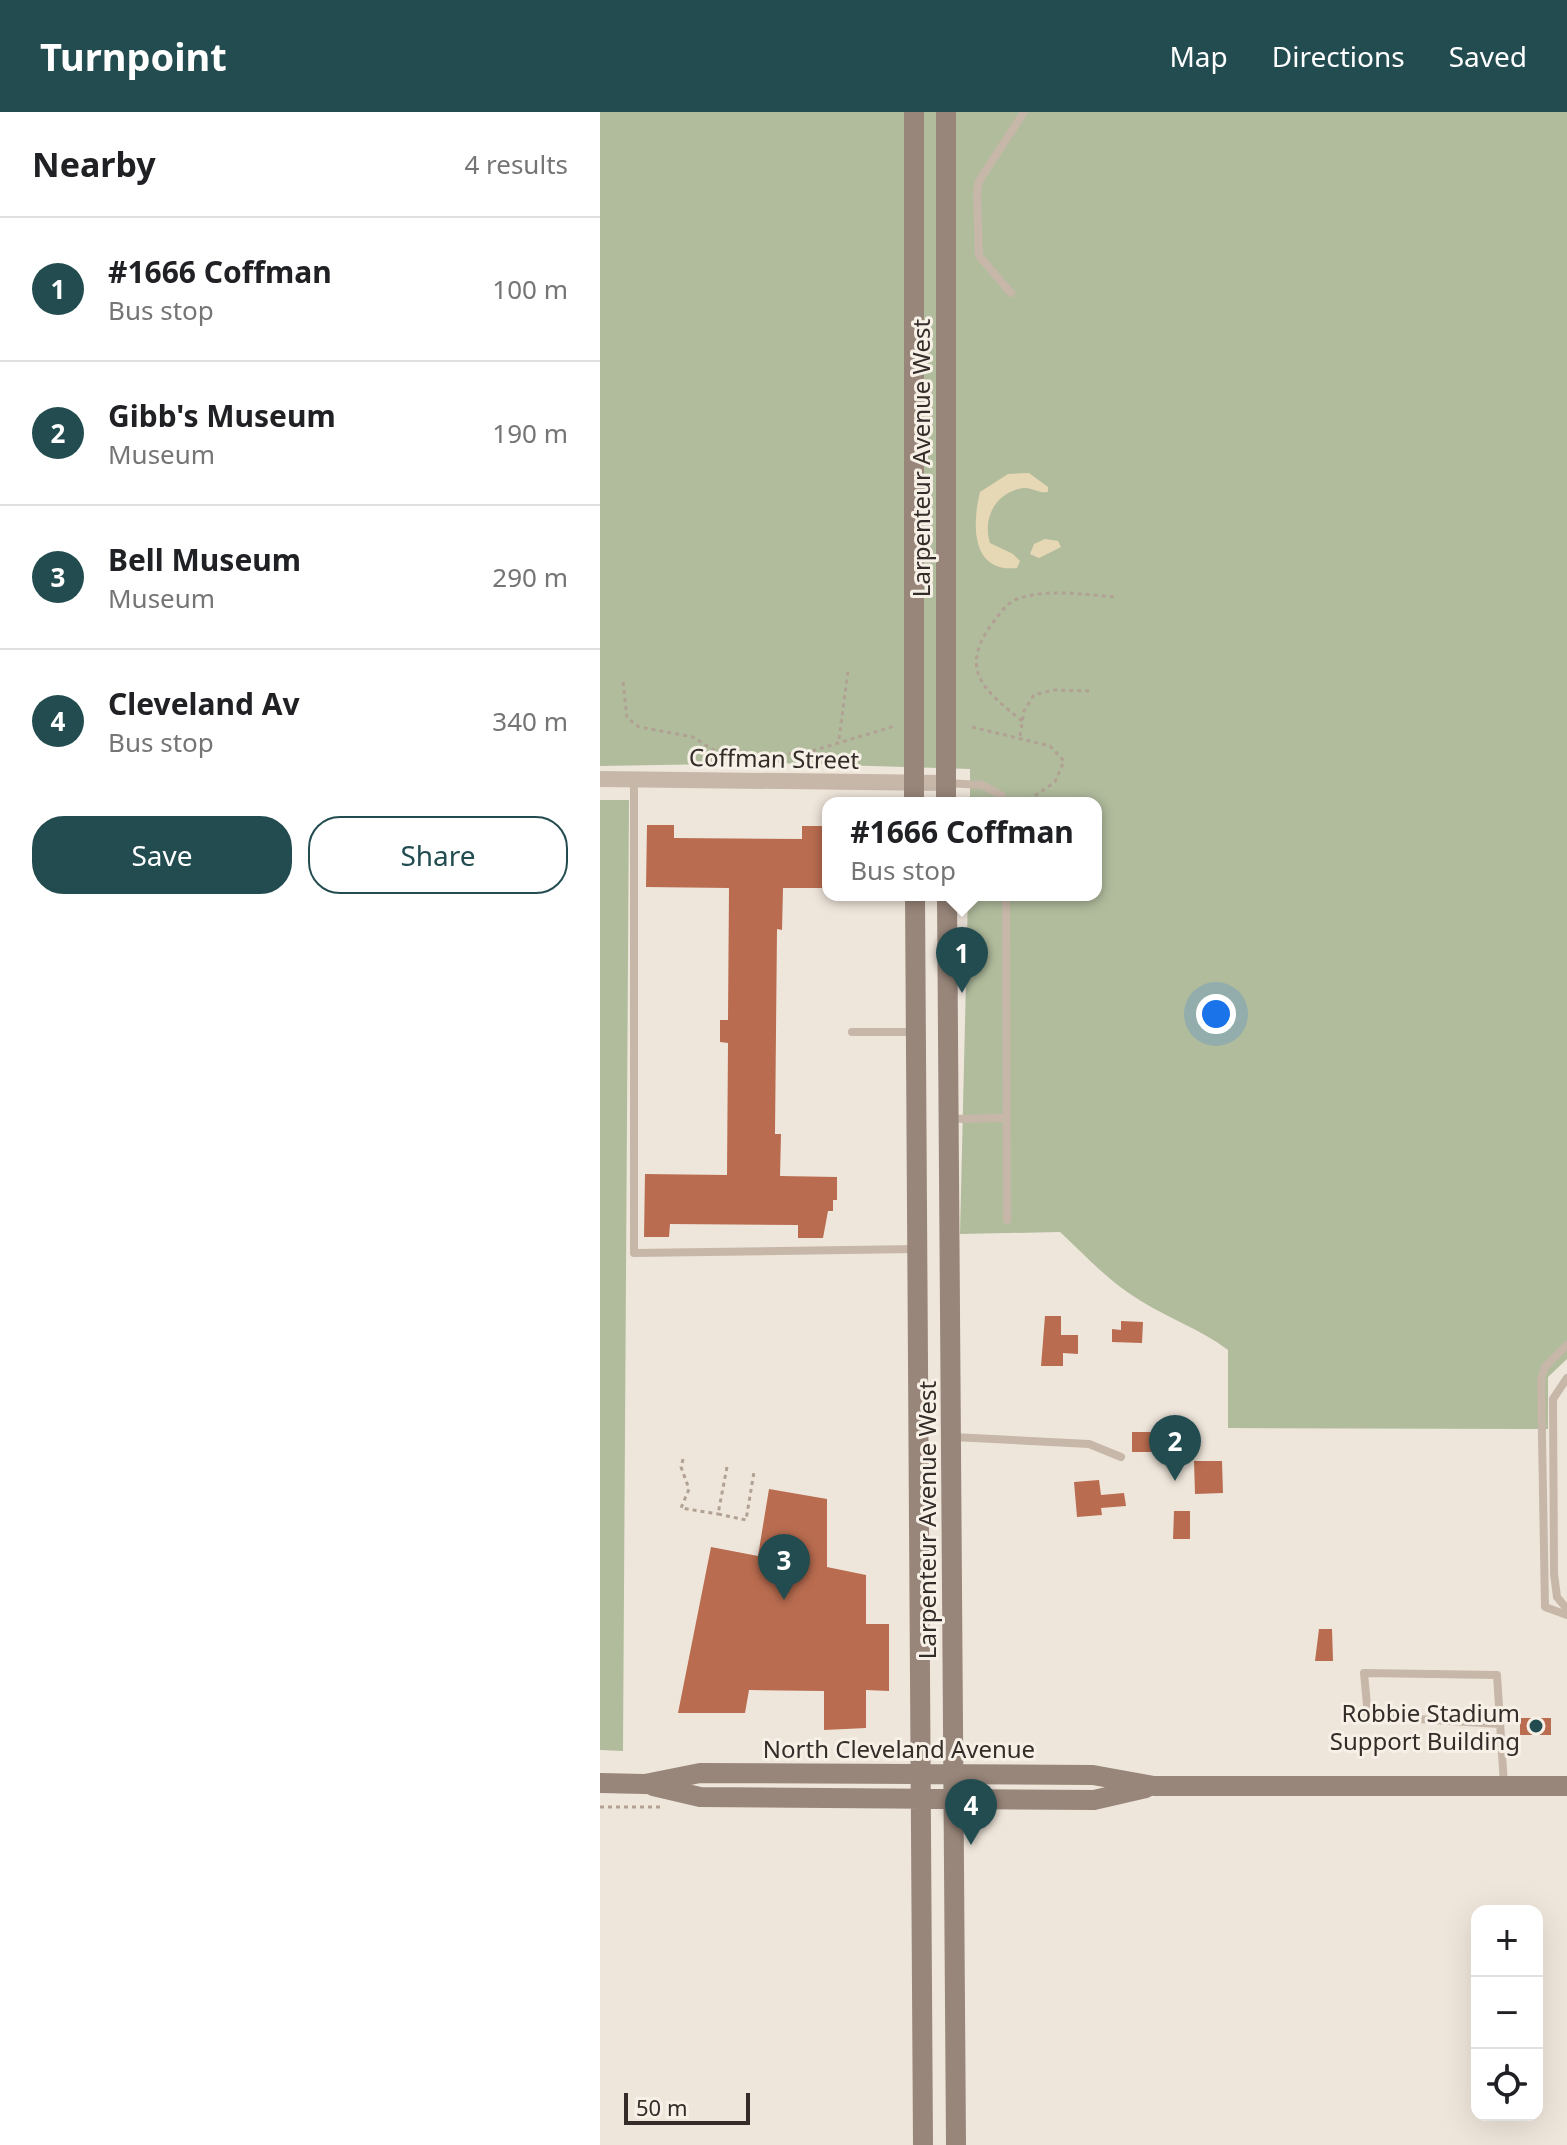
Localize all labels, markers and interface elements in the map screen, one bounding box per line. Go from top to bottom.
text: Turnpoint [40,30,227,82]
text: Map [1169,37,1228,75]
text: Directions [1272,37,1405,75]
text: Saved [1449,37,1527,75]
text: Nearby [32,141,156,187]
text: 4 results [464,146,568,182]
text: #1666 Coffman [108,251,332,292]
text: 1 [51,271,65,307]
text: 100 m [492,271,568,307]
text: Bus stop [108,292,214,328]
street label: Larpenteur Avenue West [904,319,937,597]
text: Gibb's Museum [108,395,336,436]
text: 2 [51,415,65,451]
text: 190 m [492,415,568,451]
text: Museum [108,436,215,472]
text: Bell Museum [108,539,301,580]
text: 3 [51,559,65,595]
text: 290 m [492,559,568,595]
text: Museum [108,580,215,616]
text: Cleveland Av [108,683,300,724]
text: 4 [51,703,65,739]
text: 340 m [492,703,568,739]
text: Bus stop [108,724,214,760]
street label: Coffman Street [689,740,860,776]
popup [822,797,1102,901]
text: #1666 Coffman [850,811,1074,852]
button: Save [32,816,292,894]
button: Share [308,816,568,894]
text: Bus stop [850,852,956,888]
pin: 1 [936,927,988,993]
your location [1196,994,1236,1034]
street label: Larpenteur Avenue West [910,1381,943,1659]
pin: 2 [1149,1415,1201,1481]
pin: 3 [758,1534,810,1600]
place label: Robbie Stadium Support Building [1330,1696,1520,1757]
marker: Robbie Stadium Support Building [1527,1717,1545,1735]
street label: North Cleveland Avenue [763,1732,1035,1765]
pin: 4 [945,1779,997,1845]
map controls [1471,1905,1543,2121]
button: + [1471,1905,1543,1977]
button: − [1471,1977,1543,2049]
button: locate [1471,2049,1543,2121]
scale bar [624,2089,750,2125]
text: 50 m [636,2092,687,2122]

